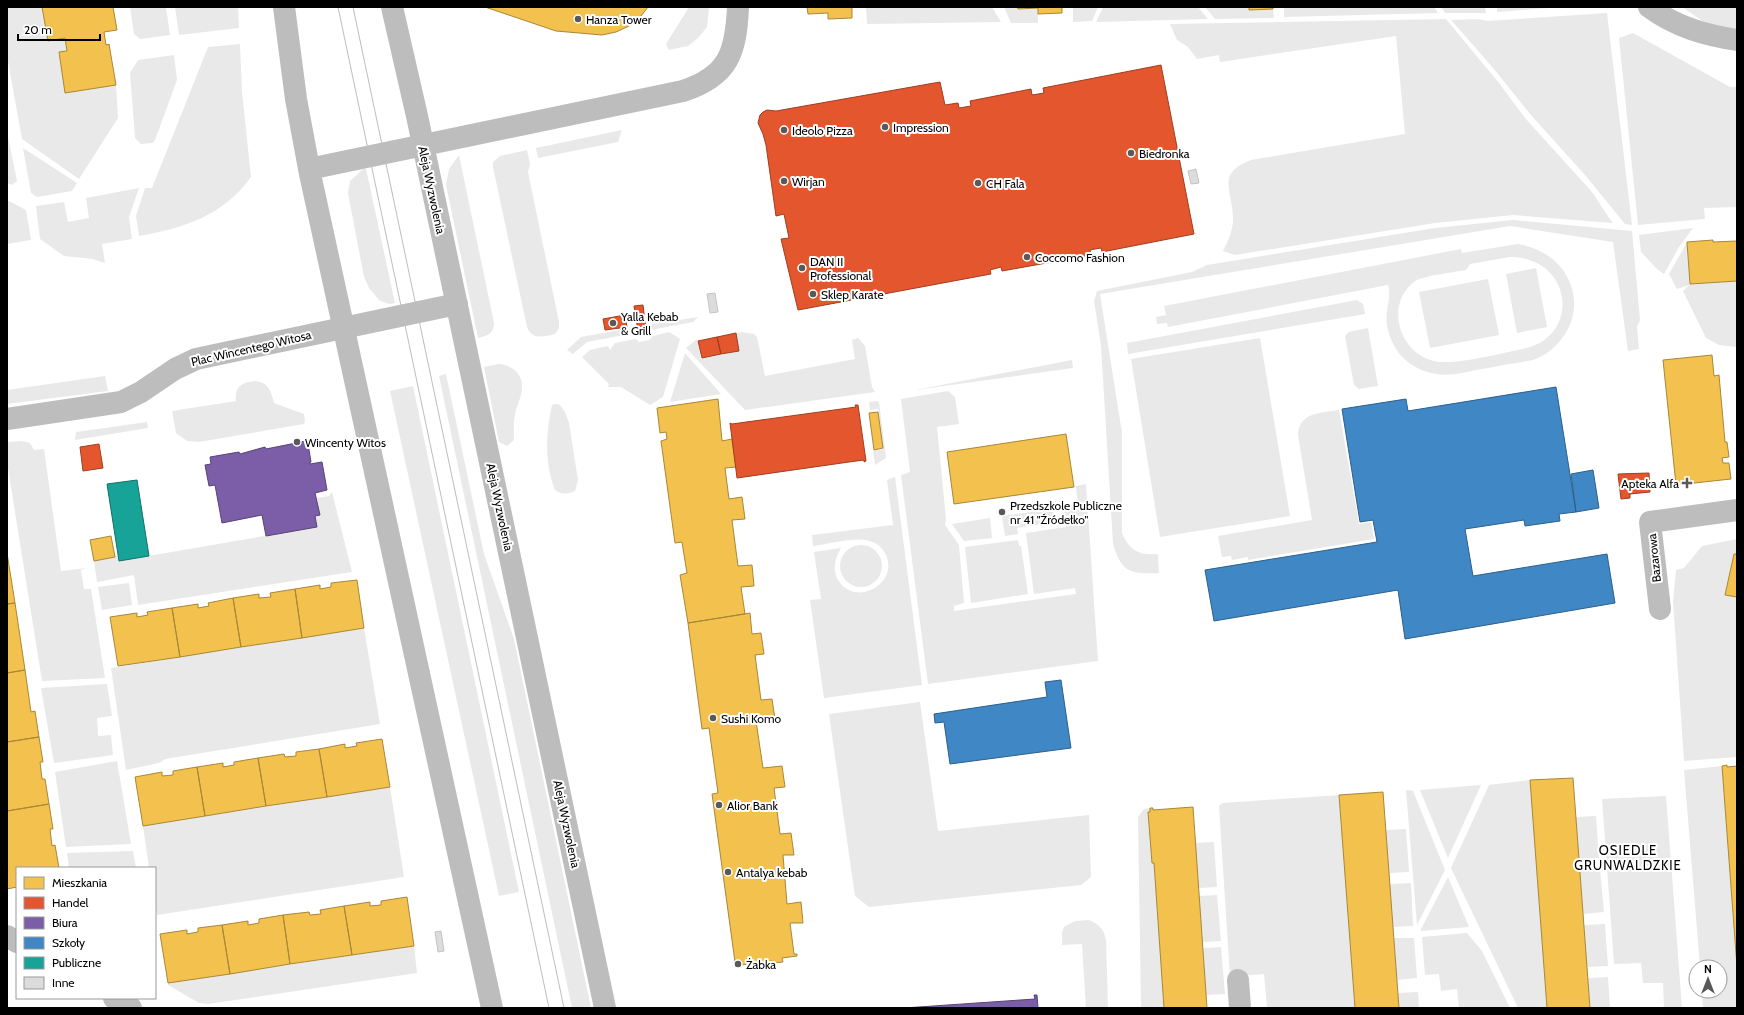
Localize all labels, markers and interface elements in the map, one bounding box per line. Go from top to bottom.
place label: Hanza Tower [586,12,652,27]
marker: Hanza Tower [573,14,583,24]
scale bar [18,16,100,42]
text: 20 m [24,22,52,37]
place label: Impression [893,120,949,135]
marker: Impression [880,122,890,132]
place label: Ideolo Pizza [792,123,853,138]
marker: Ideolo Pizza [779,125,789,135]
street label: Aleja Wyzwolenia [415,145,449,235]
place label: Biedronka [1139,146,1190,161]
marker: Biedronka [1126,148,1136,158]
place label: Wirjan [792,174,825,189]
marker: Wirjan [779,176,789,186]
place label: CH Fala [986,176,1025,191]
marker: CH Fala [973,178,983,188]
place label: Coccomo Fashion [1035,250,1125,265]
marker: Coccomo Fashion [1022,252,1032,262]
place label: DAN II Professional [810,254,871,283]
marker: DAN II Professional [797,263,807,273]
place label: Sklep Karate [821,287,884,302]
marker: Sklep Karate [808,289,818,299]
place label: Yalla Kebab & Grill [620,309,679,338]
marker: Yalla Kebab & Grill [608,318,618,328]
street label: Plac Wincentego Witosa [189,327,313,369]
place label: Wincenty Witos [305,435,386,450]
marker: Wincenty Witos [292,437,302,447]
street label: Aleja Wyzwolenia [483,462,517,552]
place label: Apteka Alfa [1621,476,1679,491]
marker: Apteka Alfa [1682,478,1692,488]
place label: Przedszkole Publiczne nr 41 "Źródełko" [1010,498,1122,527]
marker: Przedszkole Publiczne nr 41 "Źródełko" [997,507,1007,517]
street label: Bazarowa [1644,533,1664,583]
place label: Sushi Komo [721,711,781,726]
marker: Sushi Komo [708,713,718,723]
street label: Aleja Wyzwolenia [550,779,584,869]
place label: Alior Bank [727,798,778,813]
marker: Alior Bank [714,800,724,810]
district label: OSIEDLE GRUNWALDZKIE [1574,842,1682,873]
place label: Antalya kebab [736,865,808,880]
legend [16,867,156,999]
marker: Antalya kebab [723,867,733,877]
text: Mieszkania [52,875,107,890]
text: Handel [52,895,89,910]
text: Biura [52,915,78,930]
text: Szkoły [52,935,85,950]
text: Publiczne [52,955,101,970]
place label: Żabka [746,957,776,972]
marker: Żabka [733,959,743,969]
north arrow [1688,959,1728,999]
text: N [1704,962,1712,976]
text: Inne [52,975,75,990]

